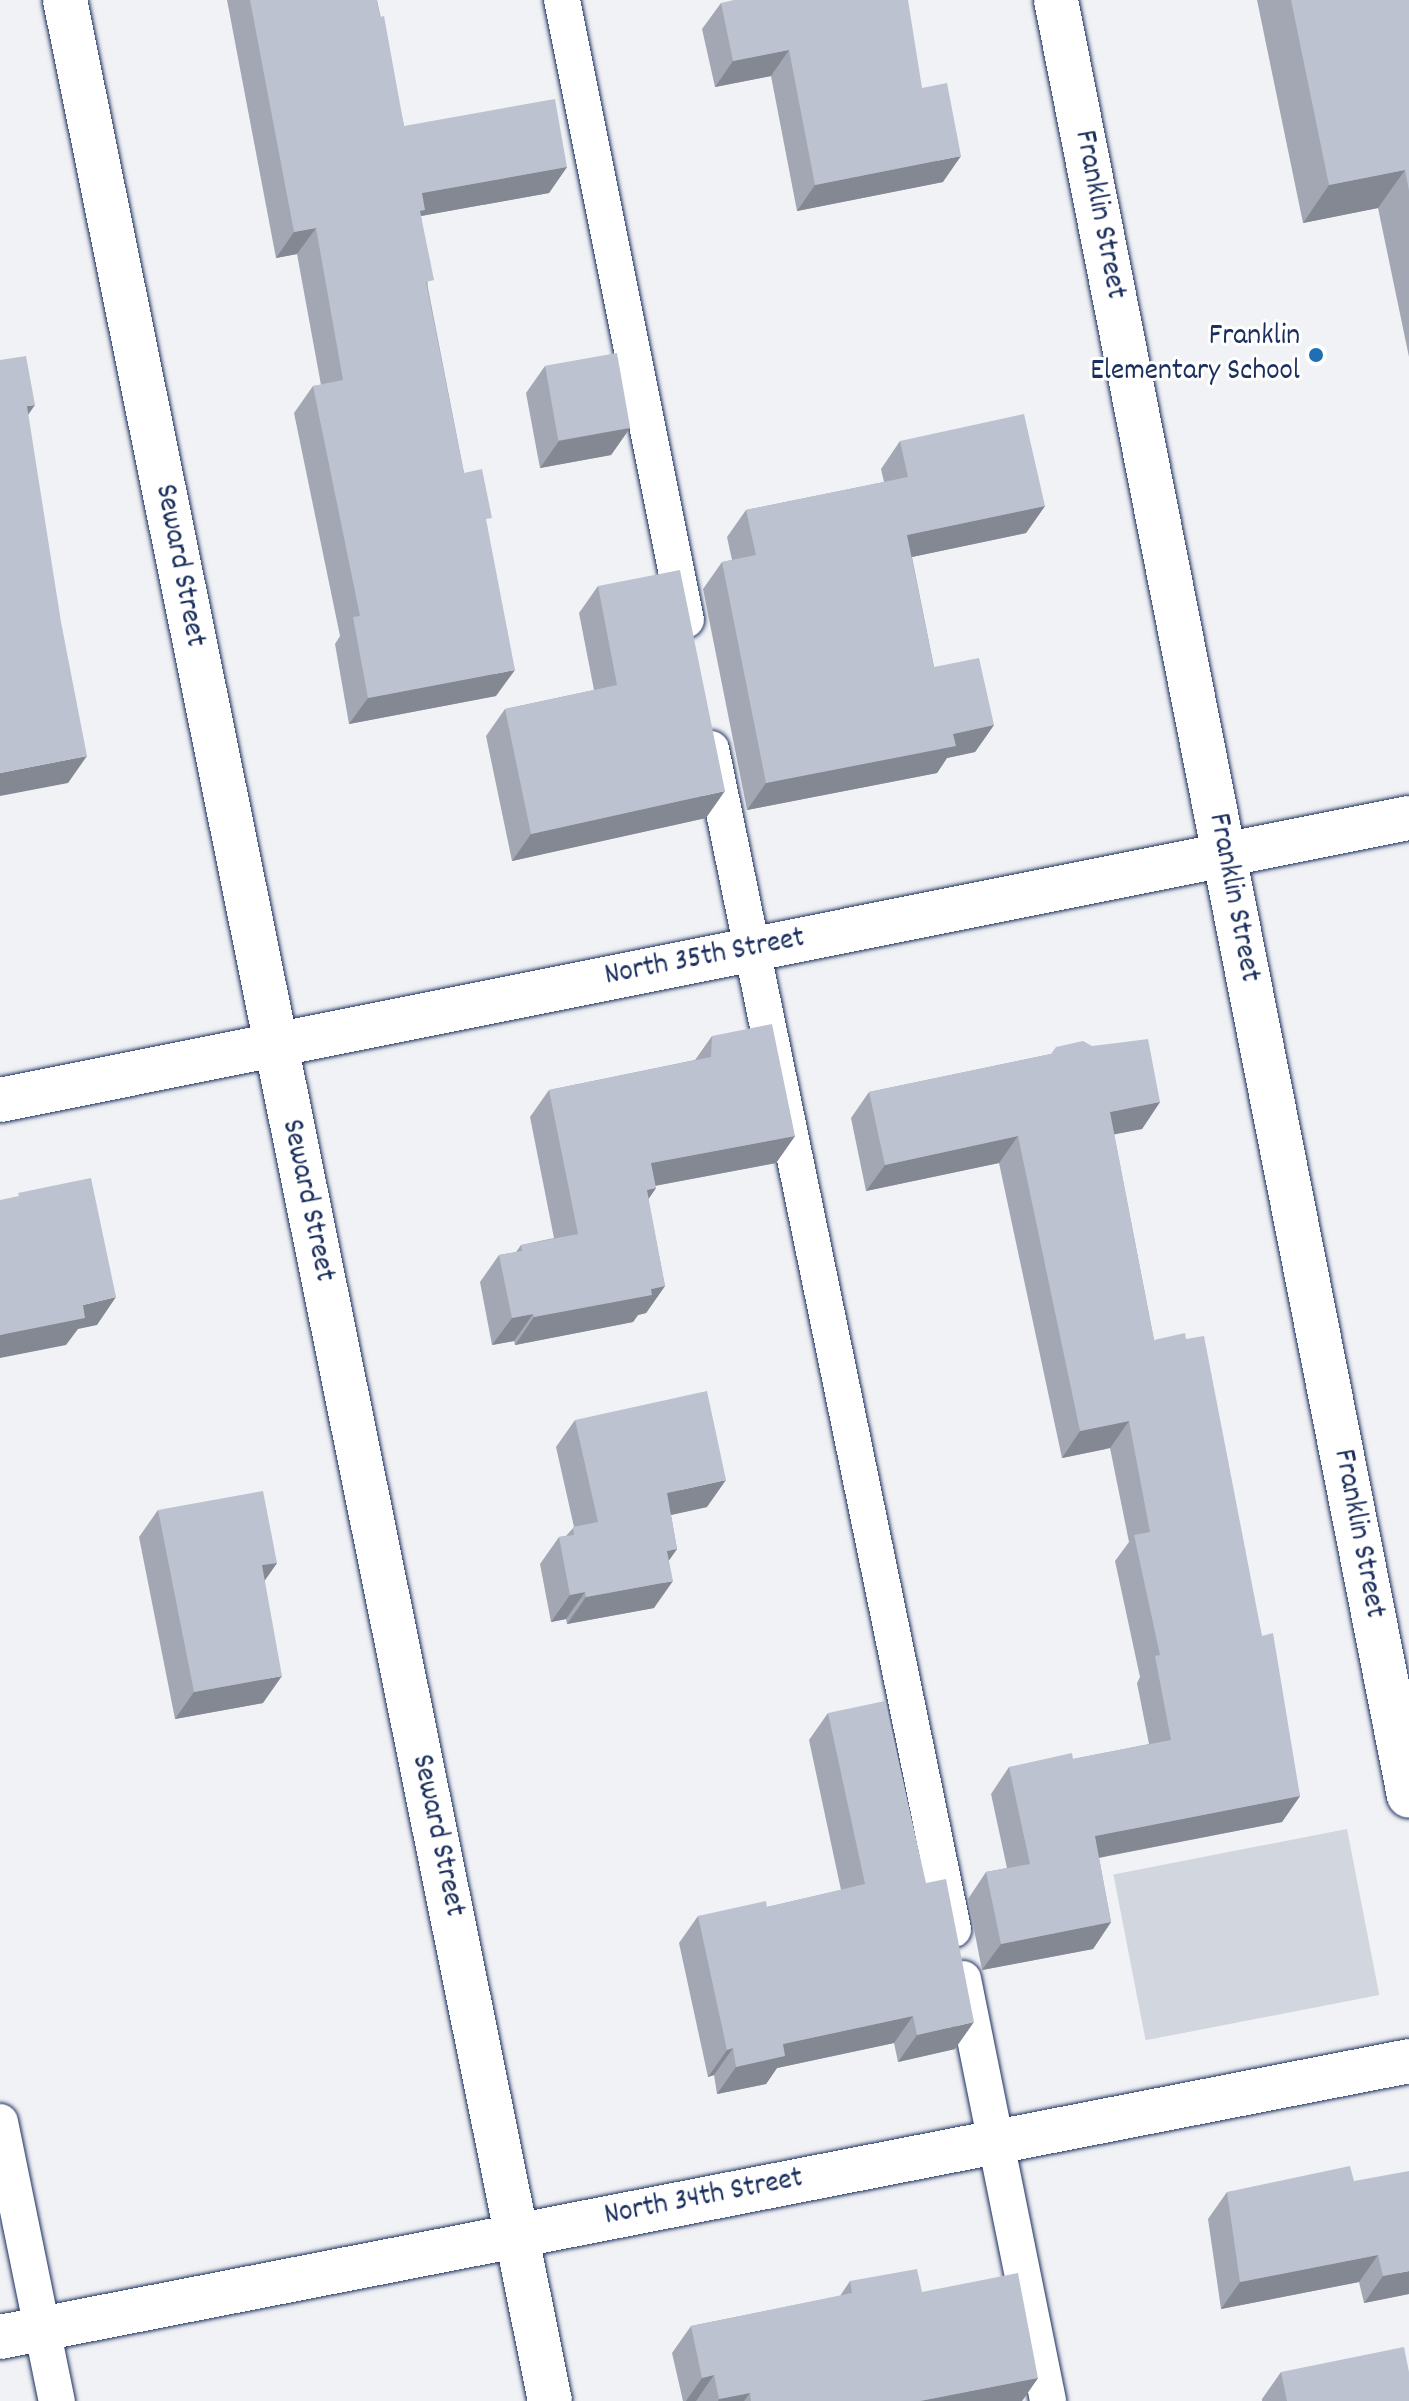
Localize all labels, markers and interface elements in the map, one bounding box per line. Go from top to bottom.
street label: Franklin Street [1064,128,1132,302]
place label: Franklin Elementary School [1090,320,1300,390]
marker: Franklin Elementary School [1307,346,1325,364]
street label: Seward Street [145,482,211,650]
street label: Franklin Street [1198,811,1266,985]
street label: North 35th Street [602,922,808,996]
street label: Seward Street [271,1117,341,1285]
street label: Franklin Street [1323,1447,1391,1621]
street label: Seward Street [401,1752,471,1920]
street label: North 34th Street [602,2162,806,2236]

